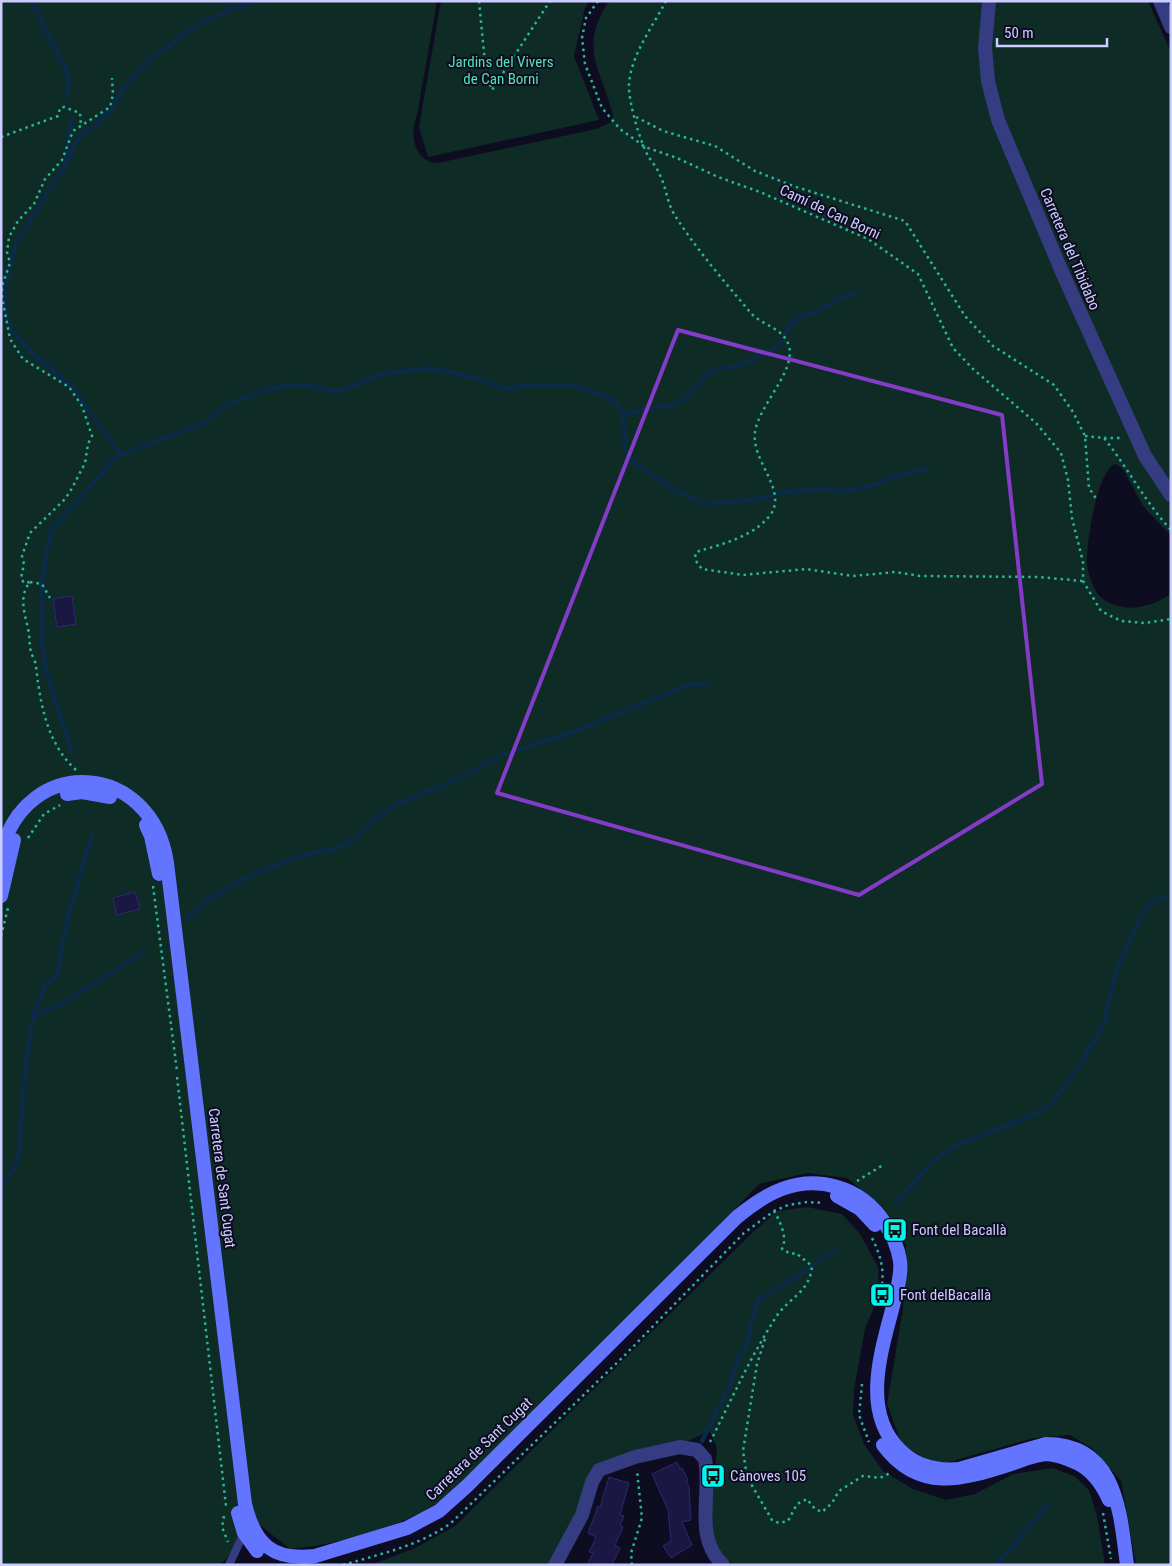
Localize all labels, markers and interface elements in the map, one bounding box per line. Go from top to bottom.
scale bar [997,15,1107,47]
text: 50 m [1004,24,1034,42]
park label: Jardins del Vivers de Can Borni [448,53,554,88]
street label: Camí de Can Borni [777,181,883,243]
street label: Carretera del Tibidabo [1036,185,1104,313]
street label: Carretera de Sant Cugat [204,1107,240,1249]
bus stop icon: Font del Bacallà [882,1217,908,1243]
place label: Font del Bacallà [912,1221,1007,1239]
bus stop icon: Font delBacallà [869,1282,895,1308]
place label: Font delBacallà [900,1286,991,1304]
street label: Carretera de Sant Cugat [422,1394,536,1504]
bus stop icon: Cànoves 105 [700,1463,726,1489]
place label: Cànoves 105 [730,1467,806,1485]

